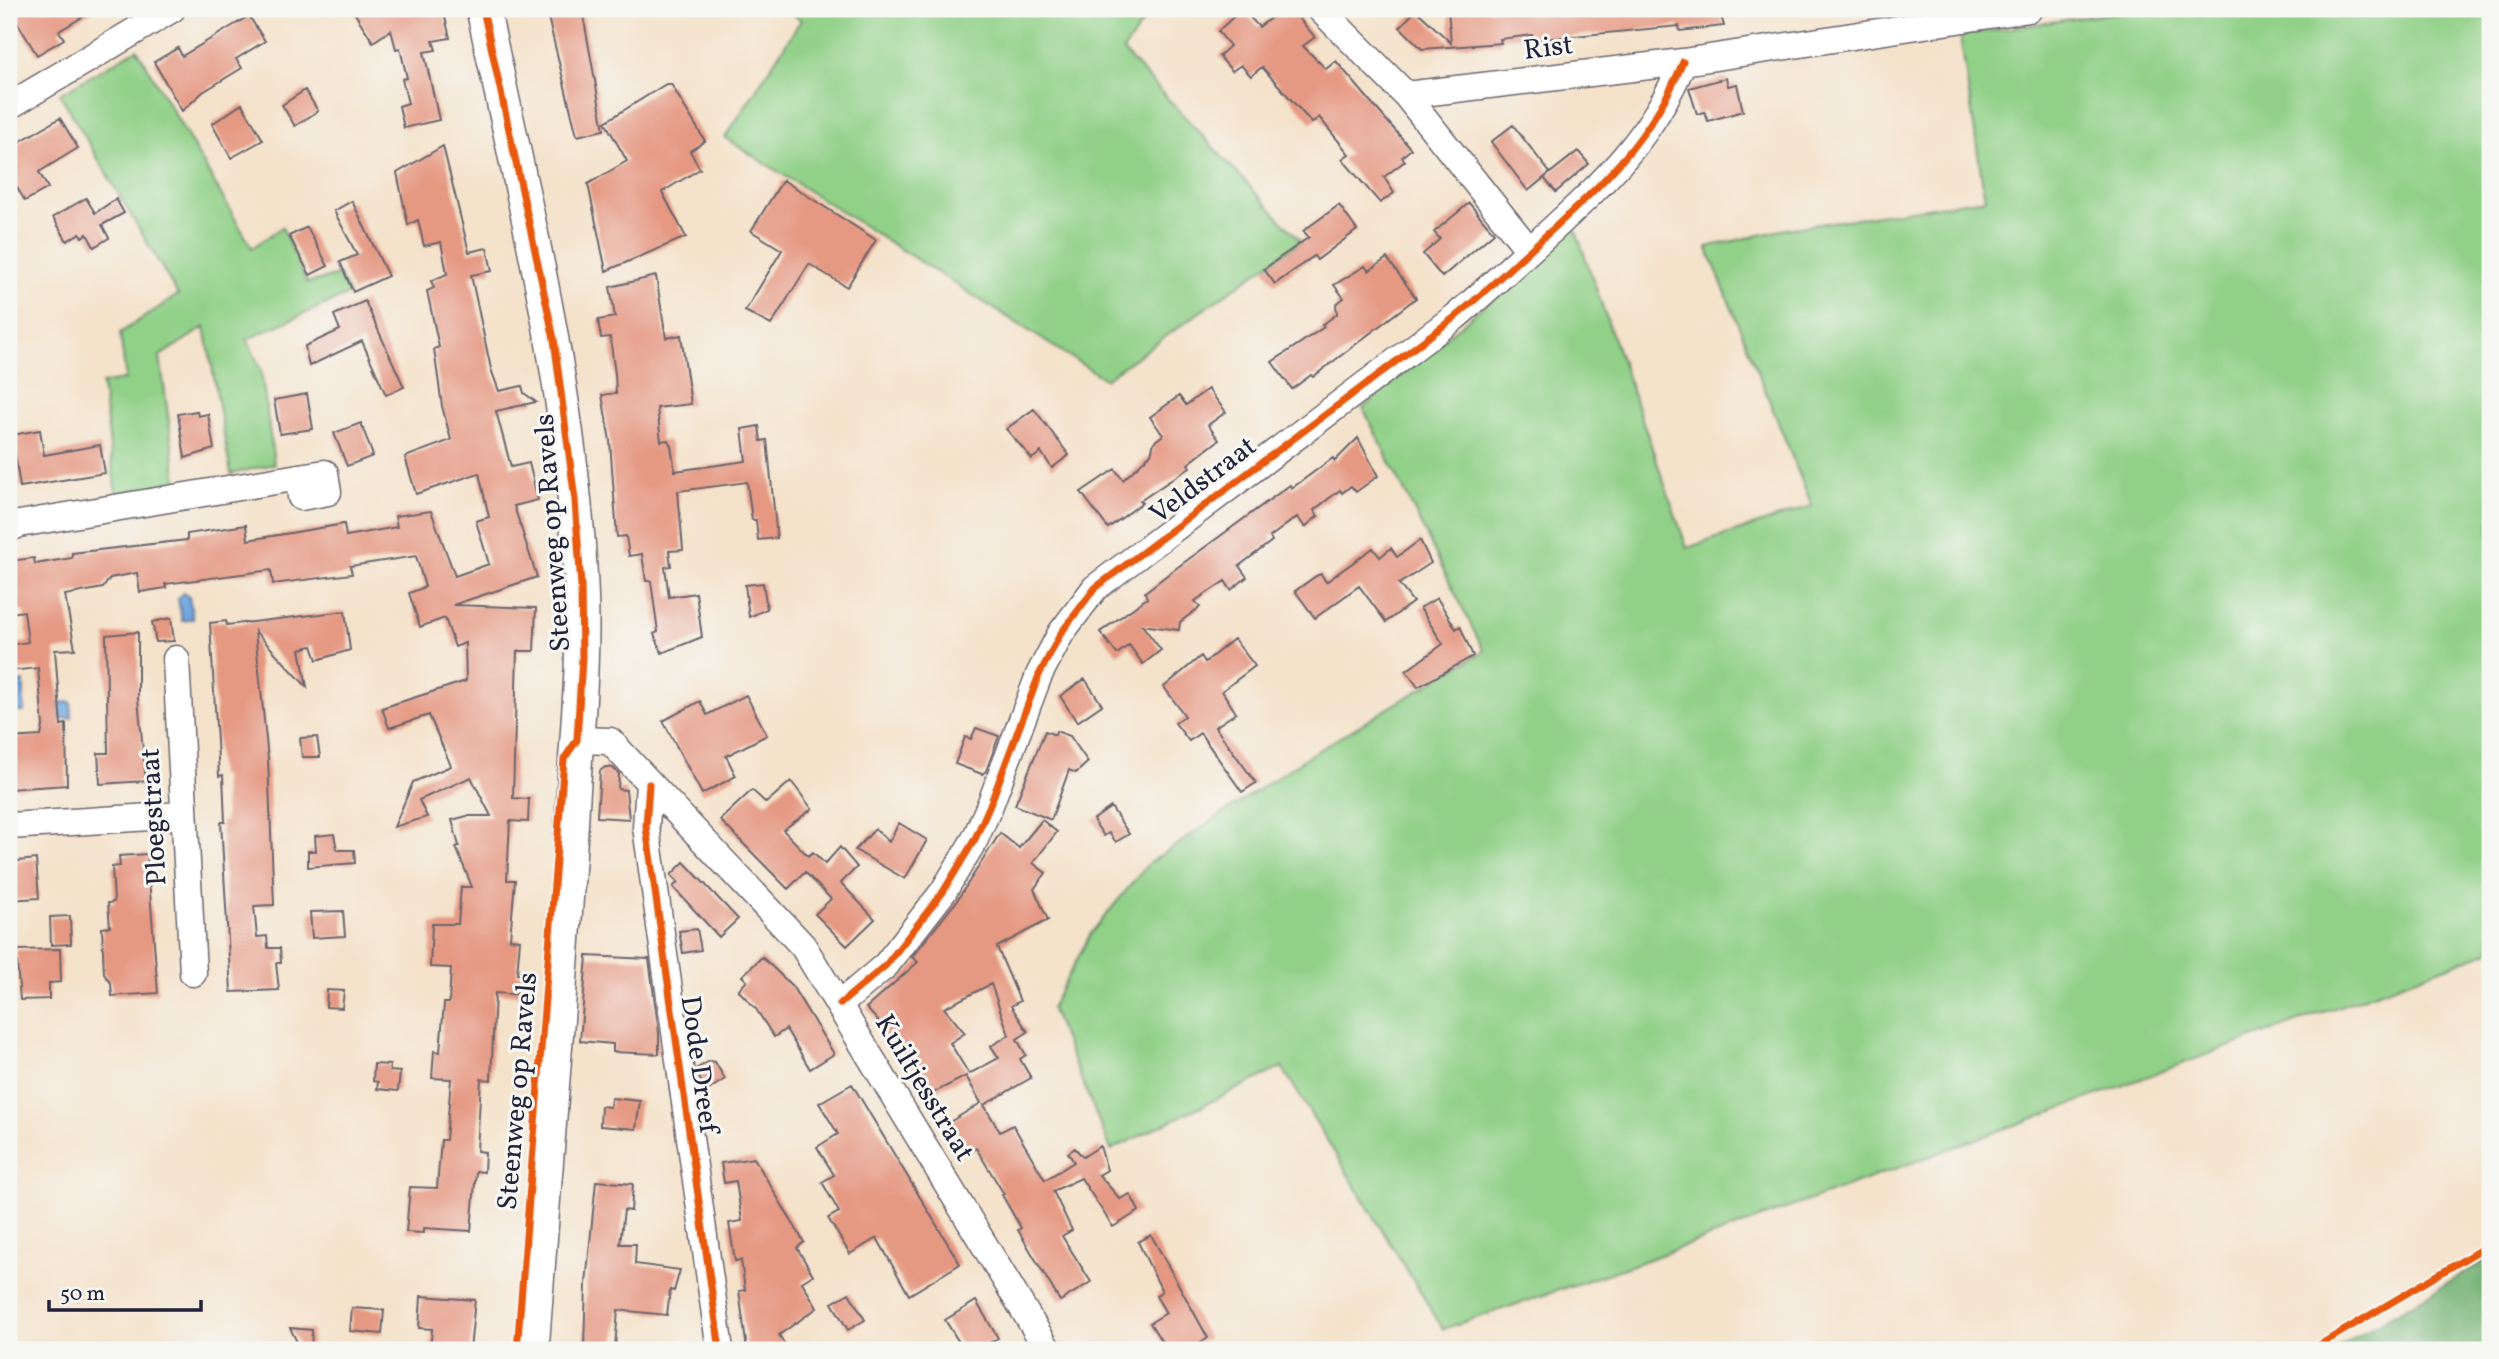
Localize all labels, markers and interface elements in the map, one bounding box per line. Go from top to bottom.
street label: Rist [1521,26,1575,71]
street label: Steenweg op Ravels [526,412,581,653]
street label: Veldstraat [1142,428,1265,534]
street label: Ploegstraat [131,747,178,887]
street label: Steenweg op Ravels [489,971,548,1212]
street label: Dode Dreef [670,993,728,1138]
street label: Kuiltjesstraat [865,1007,983,1169]
scale bar [49,1268,201,1312]
text: 50 m [60,1280,105,1309]

